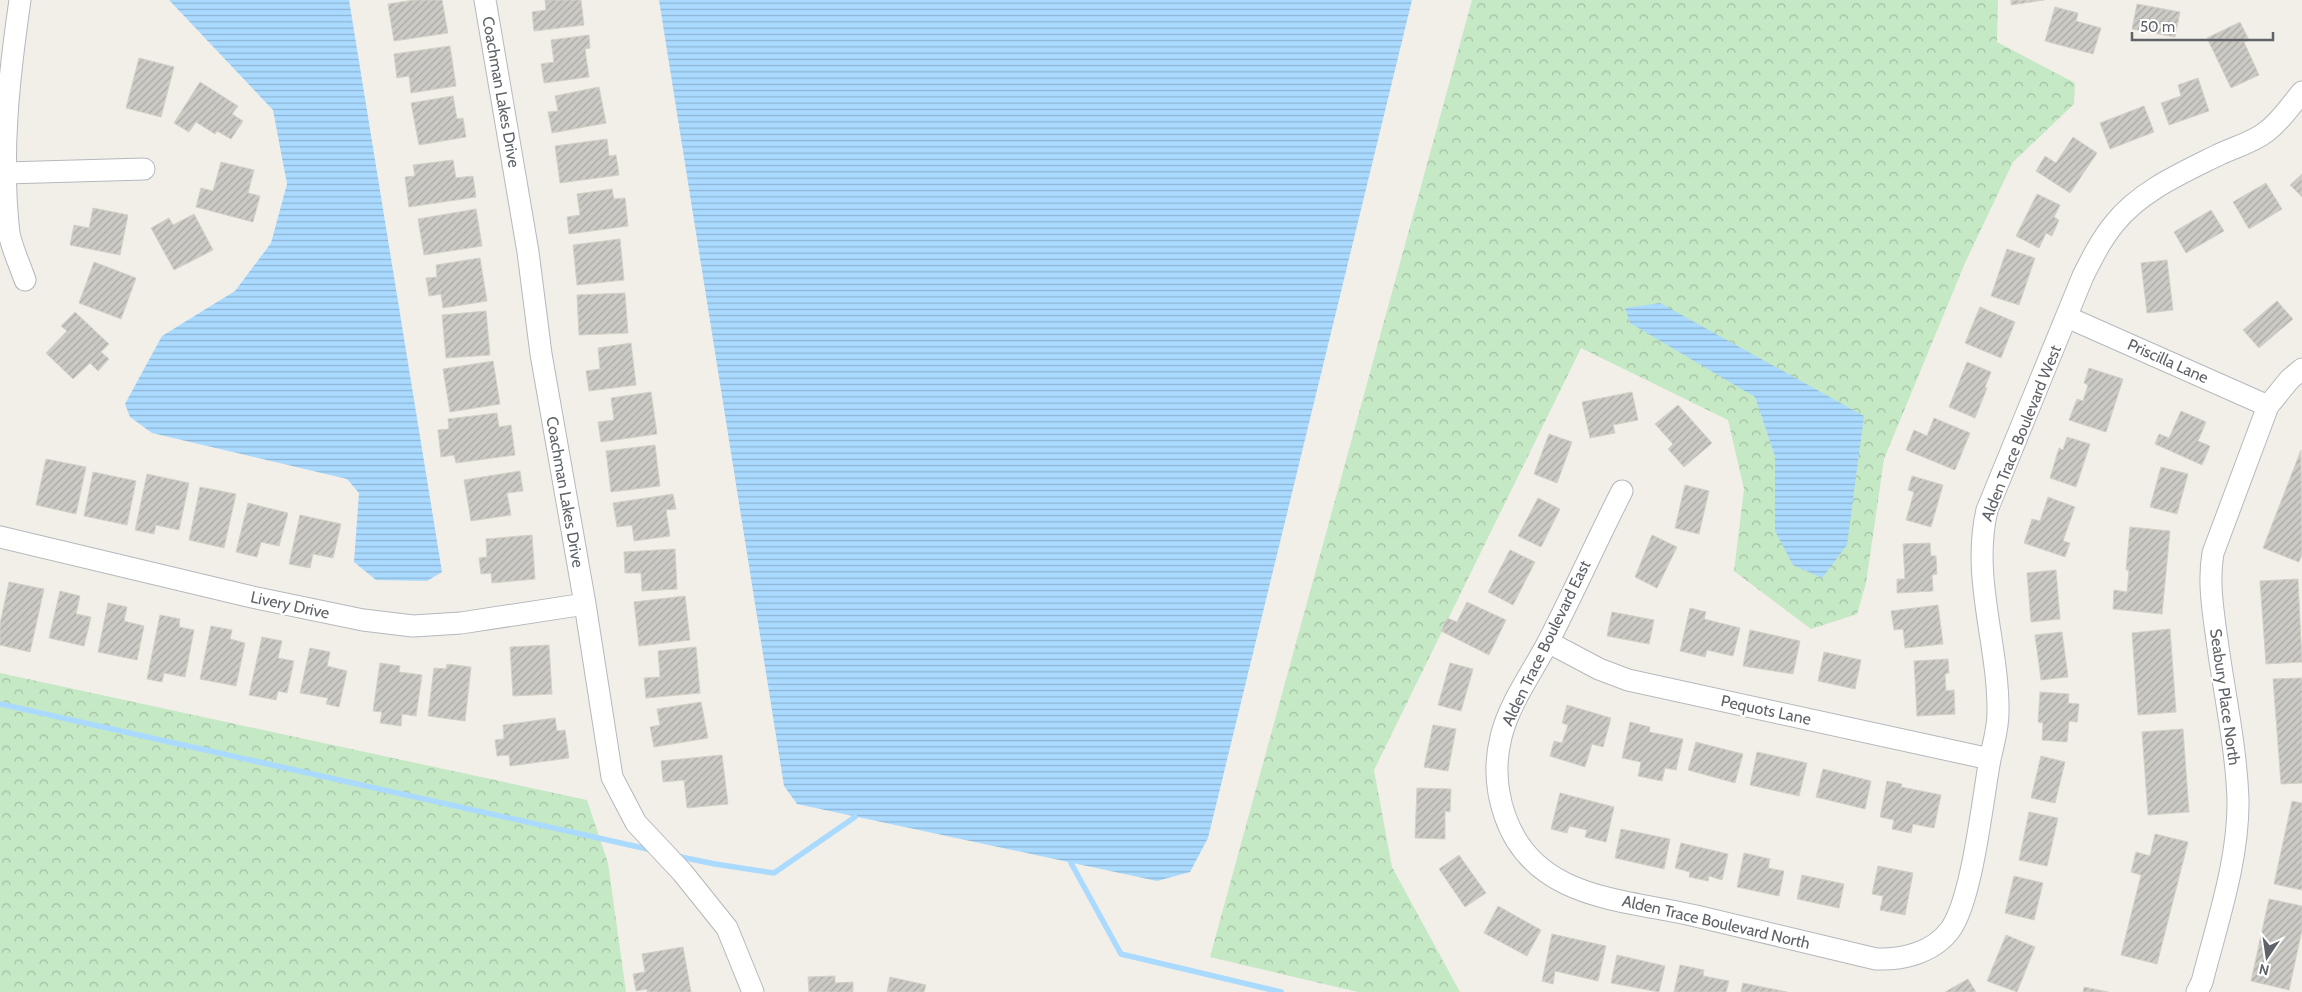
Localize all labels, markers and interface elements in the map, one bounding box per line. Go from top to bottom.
scale bar [2132,10,2273,42]
street label: Coachman Lakes Drive [478,15,524,169]
text: 50 m [2140,18,2175,36]
street label: Priscilla Lane [2125,335,2211,387]
street label: Alden Trace Boulevard West [1977,342,2065,524]
street label: Coachman Lakes Drive [542,415,588,569]
street label: Alden Trace Boulevard East [1498,557,1595,729]
street label: Livery Drive [249,587,331,623]
street label: Seabury Place North [2206,628,2244,766]
street label: Pequots Lane [1719,691,1813,729]
street label: Alden Trace Boulevard North [1620,891,1812,953]
north arrow [2242,932,2292,982]
text: N [2257,960,2271,980]

